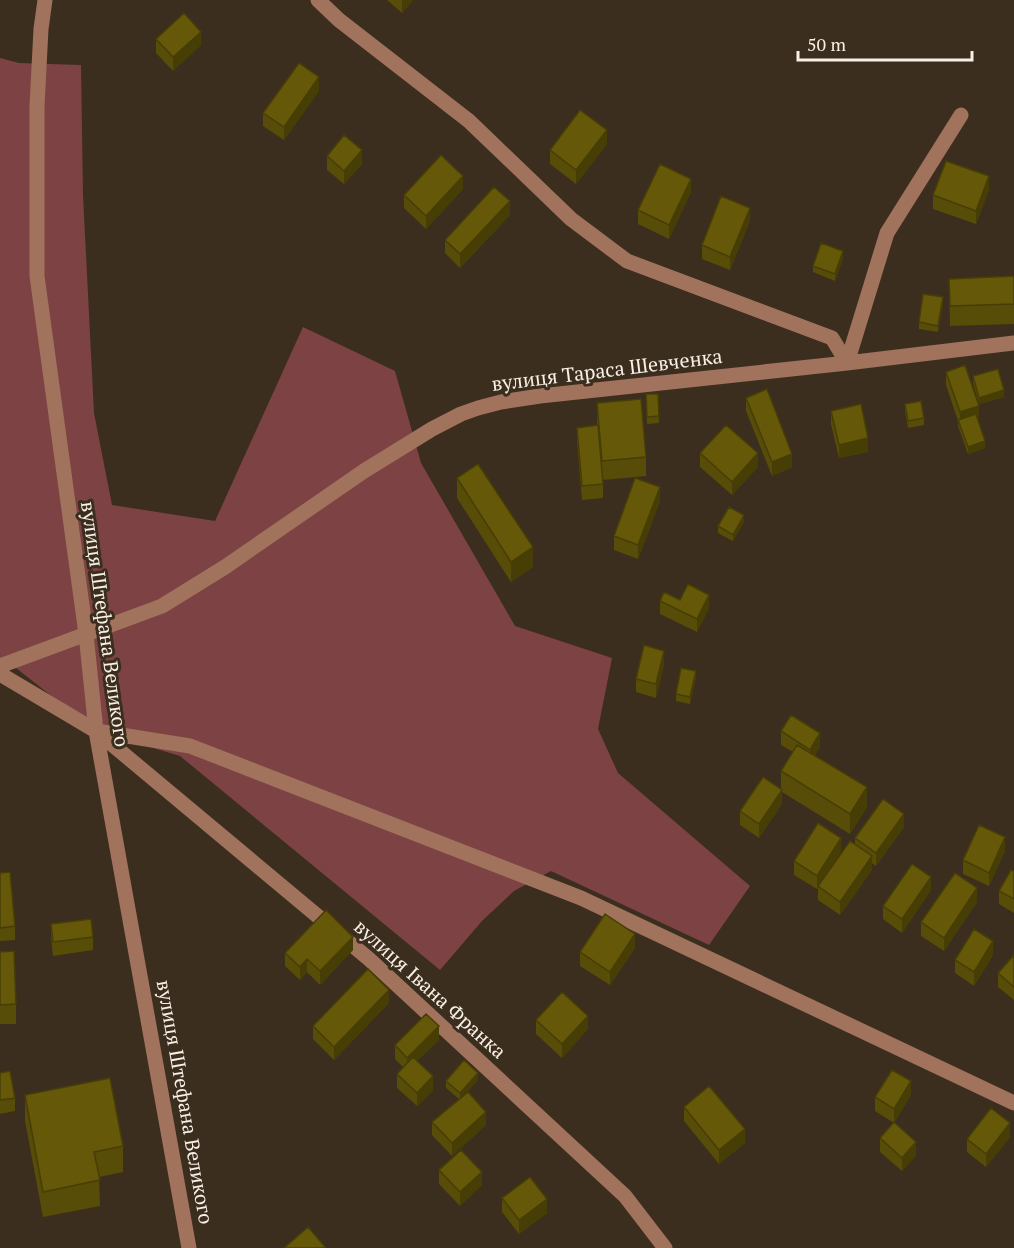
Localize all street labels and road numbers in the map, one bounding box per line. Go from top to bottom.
street label: вулиця Тараса Шевченка [490,342,724,397]
street label: вулиця Штефана Великого [75,499,136,748]
street label: вулиця Івана Франка [348,913,512,1064]
street label: вулиця Штефана Великого [151,978,220,1226]

